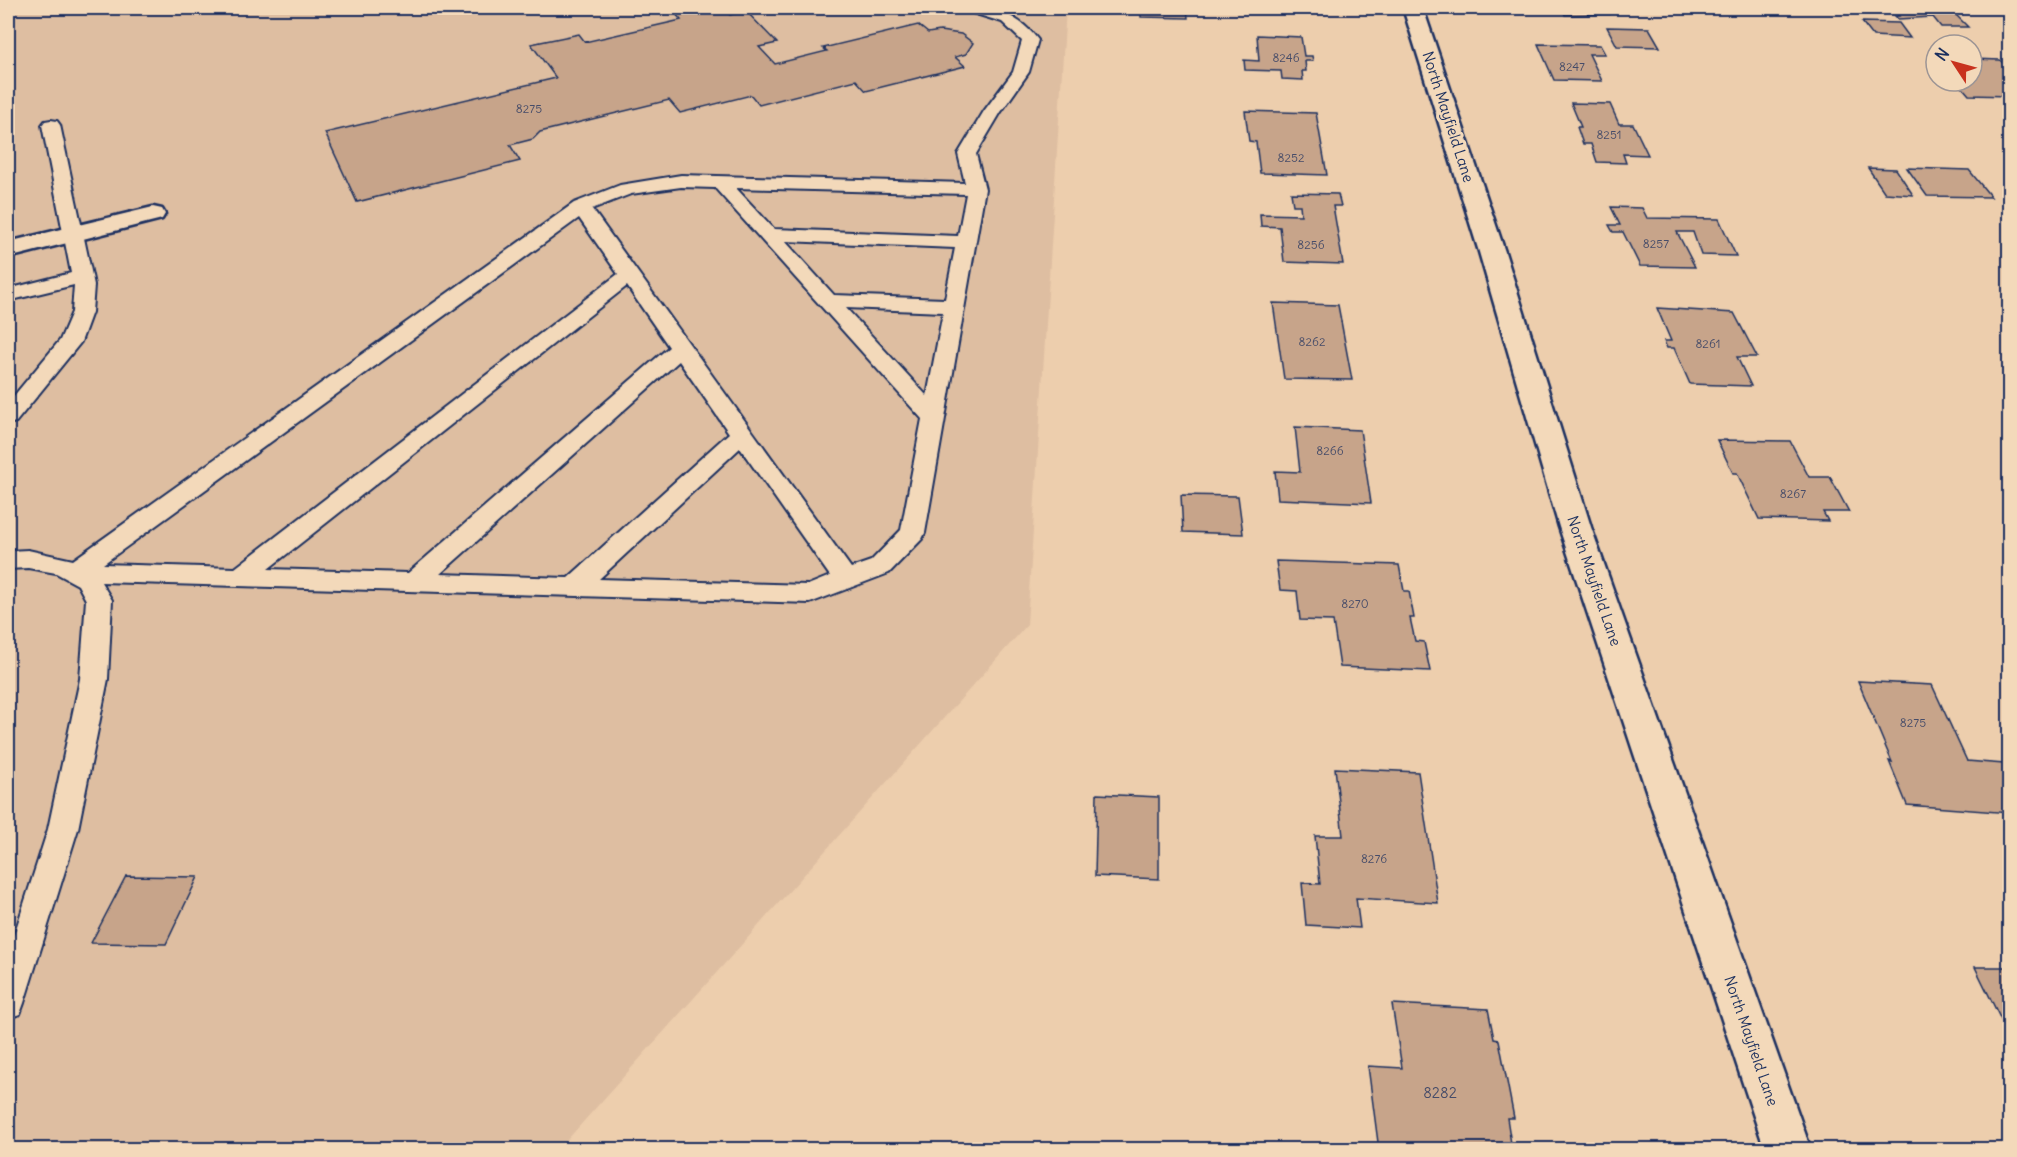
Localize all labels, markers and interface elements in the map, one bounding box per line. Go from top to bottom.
north arrow [1924,33,1984,93]
text: N [1931,44,1953,65]
street label: North Mayfield Lane [1418,49,1479,185]
house number: 8246 [1272,50,1300,65]
house number: 8247 [1559,59,1585,74]
house number: 8275 [516,101,542,116]
house number: 8251 [1596,127,1622,142]
house number: 8252 [1278,150,1305,165]
house number: 8257 [1643,236,1669,251]
house number: 8256 [1297,237,1325,252]
house number: 8262 [1299,334,1326,349]
house number: 8261 [1695,336,1721,351]
house number: 8266 [1316,443,1344,458]
house number: 8267 [1780,486,1806,501]
street label: North Mayfield Lane [1563,513,1626,649]
house number: 8270 [1341,596,1369,611]
house number: 8275 [1900,715,1926,730]
house number: 8276 [1361,851,1387,866]
street label: North Mayfield Lane [1720,973,1783,1109]
house number: 8282 [1423,1083,1457,1102]

